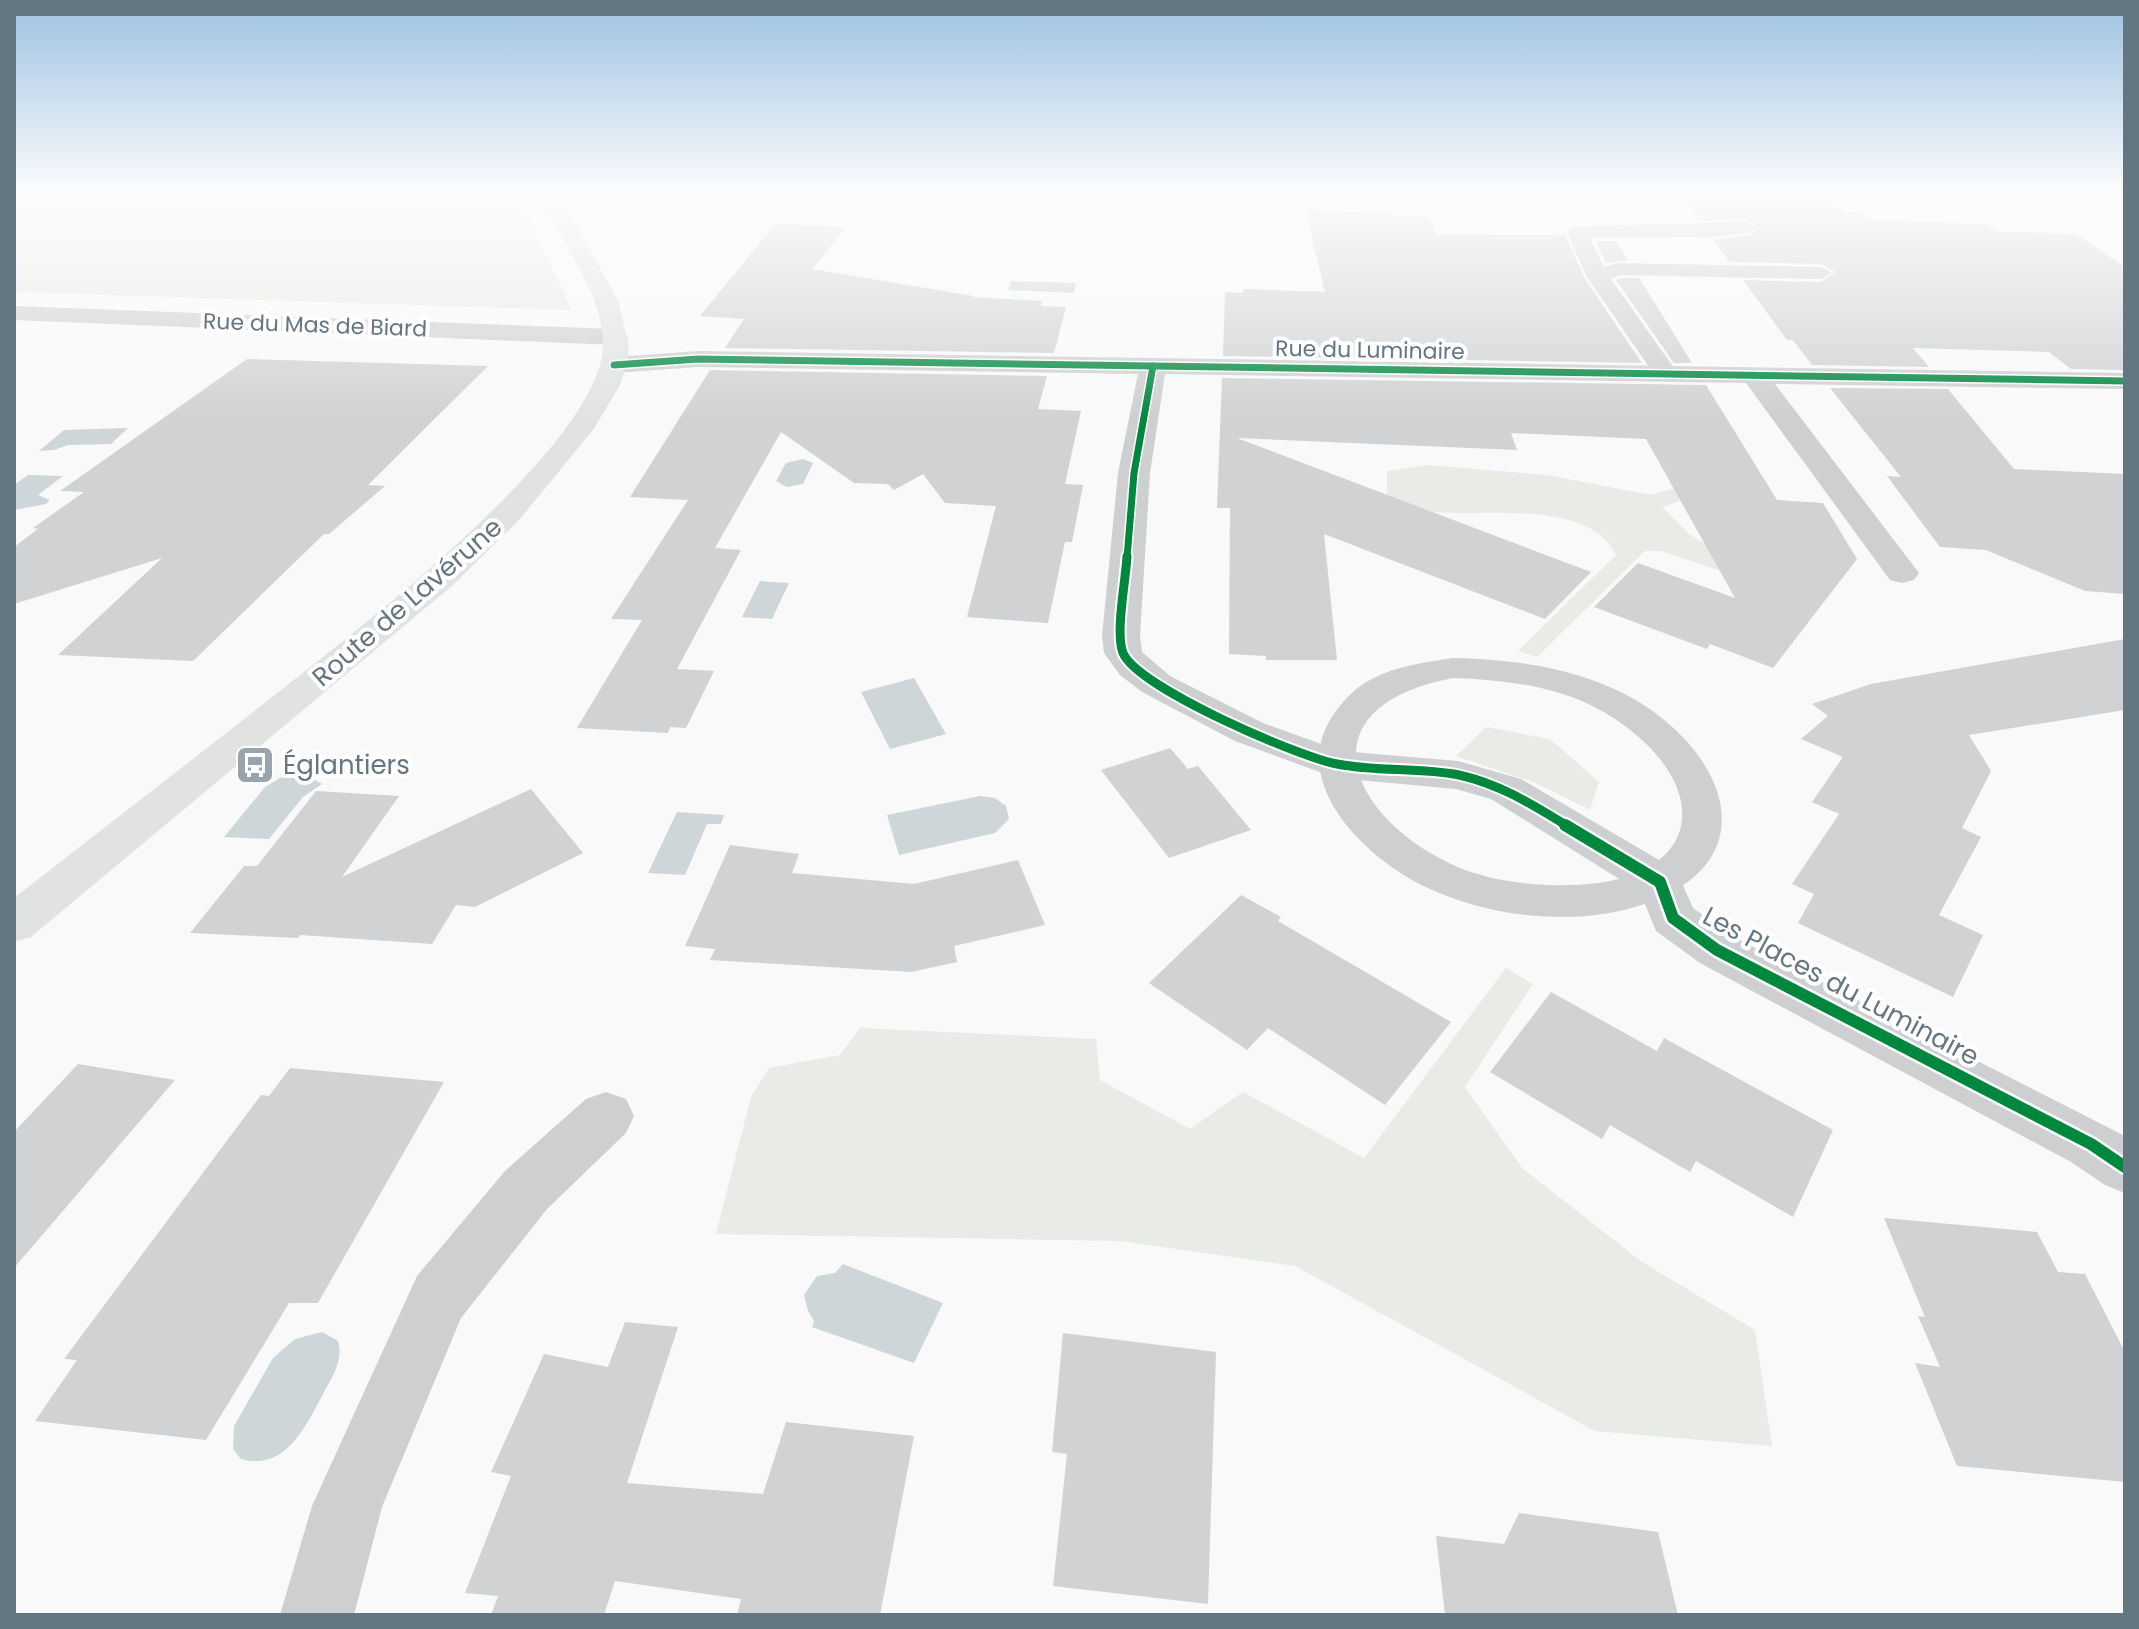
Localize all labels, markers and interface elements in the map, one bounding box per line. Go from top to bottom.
street label: Rue du Mas de Biard [202,306,428,344]
street label: Rue du Luminaire [1275,333,1465,367]
street label: Route de Lavérune [304,509,510,695]
bus stop icon: Églantiers [234,744,276,786]
place label: Églantiers [283,747,410,783]
street label: Les Places du Luminaire [1697,898,1985,1074]

